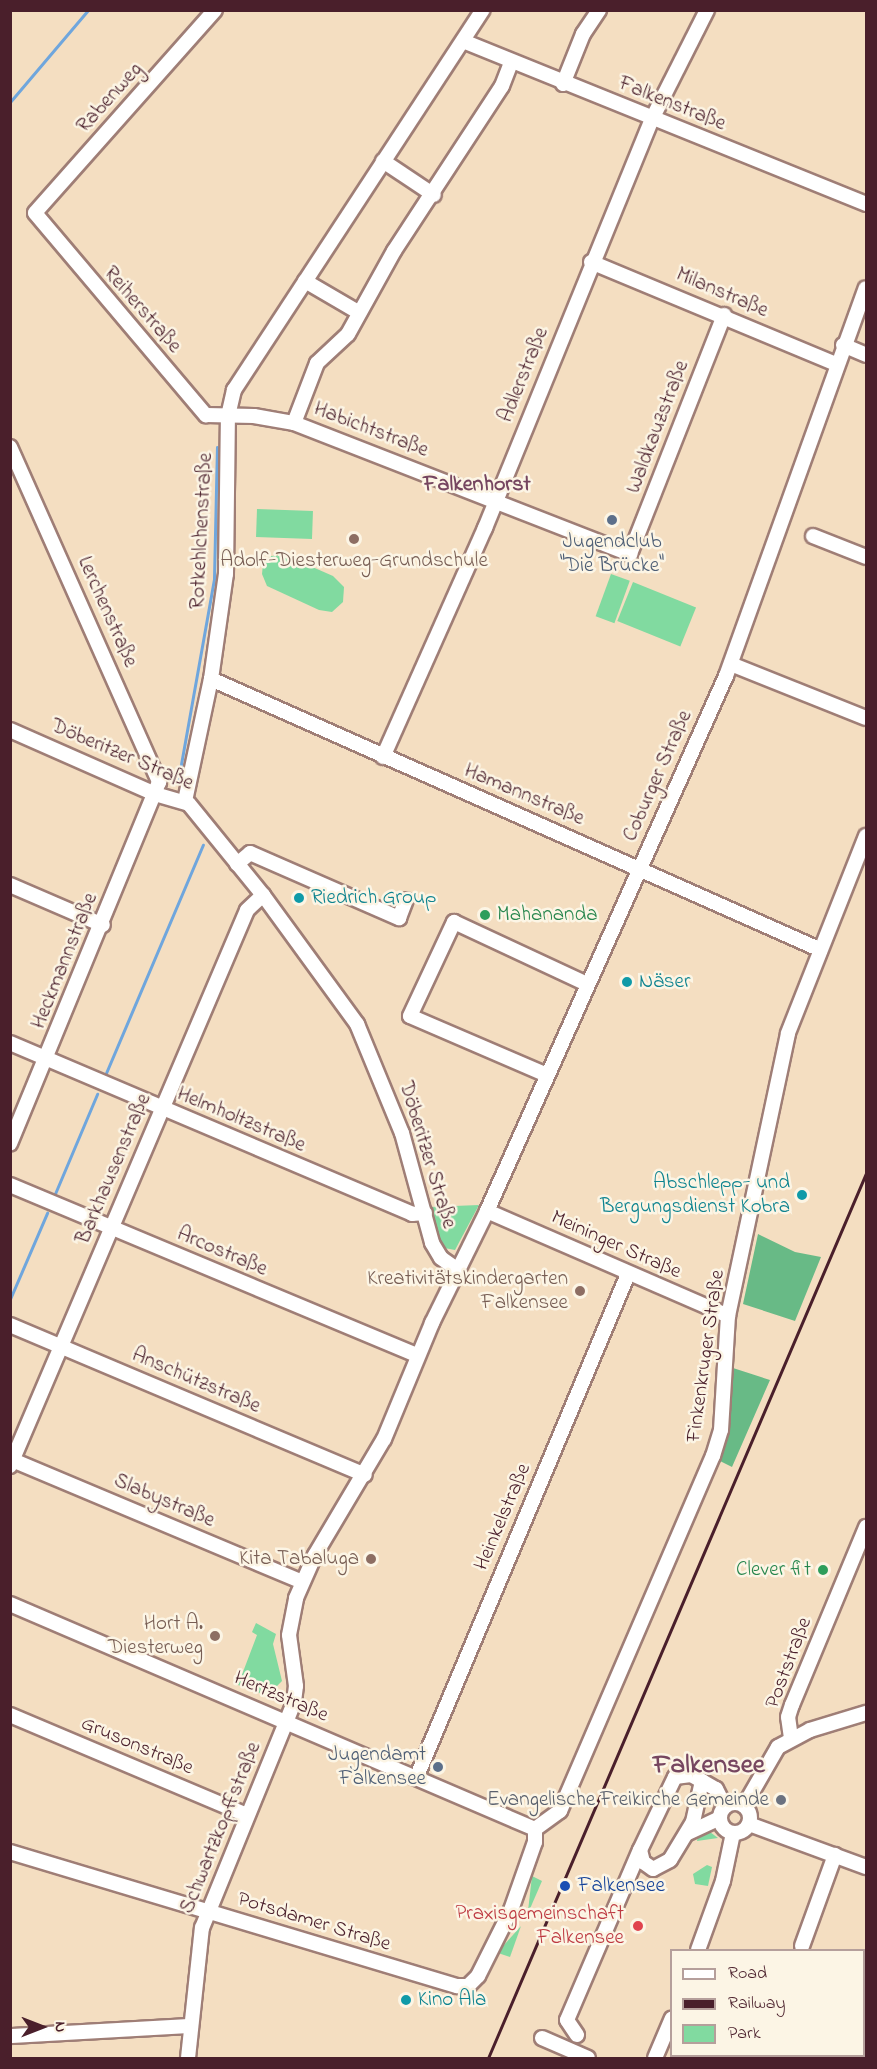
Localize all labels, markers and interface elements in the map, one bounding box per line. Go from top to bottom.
street label: Rabenweg [72,57,148,139]
street label: Falkenstraße [615,71,729,137]
street label: Reiherstraße [97,261,187,359]
street label: Milanstraße [672,262,772,324]
street label: Adlerstraße [494,324,554,426]
street label: Waldkauzstraße [621,357,695,497]
street label: Habichtstraße [310,397,432,463]
street label: Rotkehlchenstraße [185,452,219,610]
district label: Falkenhorst [423,473,531,499]
marker: Jugendclub "Die Brücke" [605,513,619,527]
place label: Jugendclub "Die Brücke" [560,529,664,579]
marker: Adolf-Diesterweg-Grundschule [347,532,361,546]
place label: Adolf-Diesterweg-Grundschule [220,548,488,574]
street label: Lerchenstraße [71,553,143,671]
street label: Coburger Straße [618,707,698,845]
street label: Döberitzer Straße [47,714,197,796]
street label: Hamannstraße [460,758,588,832]
place label: Riedrich Group [311,885,436,911]
street label: Heckmannstraße [26,889,104,1033]
marker: Riedrich Group [292,891,306,905]
place label: Mahananda [497,902,598,928]
marker: Mahananda [478,908,492,922]
place label: Näser [639,969,690,995]
marker: Näser [620,975,634,989]
street label: Döberitzer Straße [393,1078,461,1232]
street label: Helmholtzstraße [173,1082,309,1158]
street label: Barkhausenstraße [71,1090,157,1248]
place label: Abschlepp- und Bergungsdienst Kobra [600,1170,790,1220]
marker: Abschlepp- und Bergungsdienst Kobra [795,1188,809,1202]
street label: Meininger Straße [547,1205,685,1285]
street label: Arcostraße [173,1222,271,1282]
place label: Kreativitätskindergarten Falkensee [367,1266,568,1316]
street label: Finkenkruger Straße [681,1268,731,1444]
marker: Kreativitätskindergarten Falkensee [573,1284,587,1298]
street label: Anschützstraße [128,1343,264,1419]
street label: Heinkelstraße [469,1460,537,1574]
street label: Slabystraße [110,1468,218,1534]
place label: Kita Tabaluga [239,1546,359,1572]
marker: Kita Tabaluga [364,1552,378,1566]
place label: Clever fit [736,1557,811,1583]
marker: Clever fit [816,1563,830,1577]
place label: Hort A. Diesterweg [108,1611,203,1661]
street label: Poststraße [760,1614,818,1712]
marker: Hort A. Diesterweg [208,1629,222,1643]
street label: Hertzstraße [230,1666,332,1728]
street label: Grusonstraße [77,1711,197,1781]
street label: Schwartzkopffstraße [175,1739,267,1917]
place label: Jugendamt Falkensee [328,1742,426,1792]
district label: Falkensee [653,1750,765,1782]
marker: Jugendamt Falkensee [431,1760,445,1774]
place label: Evangelische Freikirche Gemeinde [487,1787,769,1813]
marker: Evangelische Freikirche Gemeinde [774,1793,788,1807]
place label: Falkensee [578,1873,665,1899]
marker: Falkensee [556,1877,574,1895]
street label: Potsdamer Straße [234,1887,394,1957]
place label: Praxisgemeinschaft Falkensee [455,1901,624,1951]
marker: Praxisgemeinschaft Falkensee [629,1917,647,1935]
legend [670,1949,865,2057]
text: Road [728,1961,767,1987]
place label: Kino Ala [418,1987,486,2013]
text: Railway [728,1991,785,2017]
marker: Kino Ala [399,1993,413,2007]
north arrow [12,1997,72,2057]
text: Park [728,2021,761,2047]
text: N [48,2022,72,2032]

